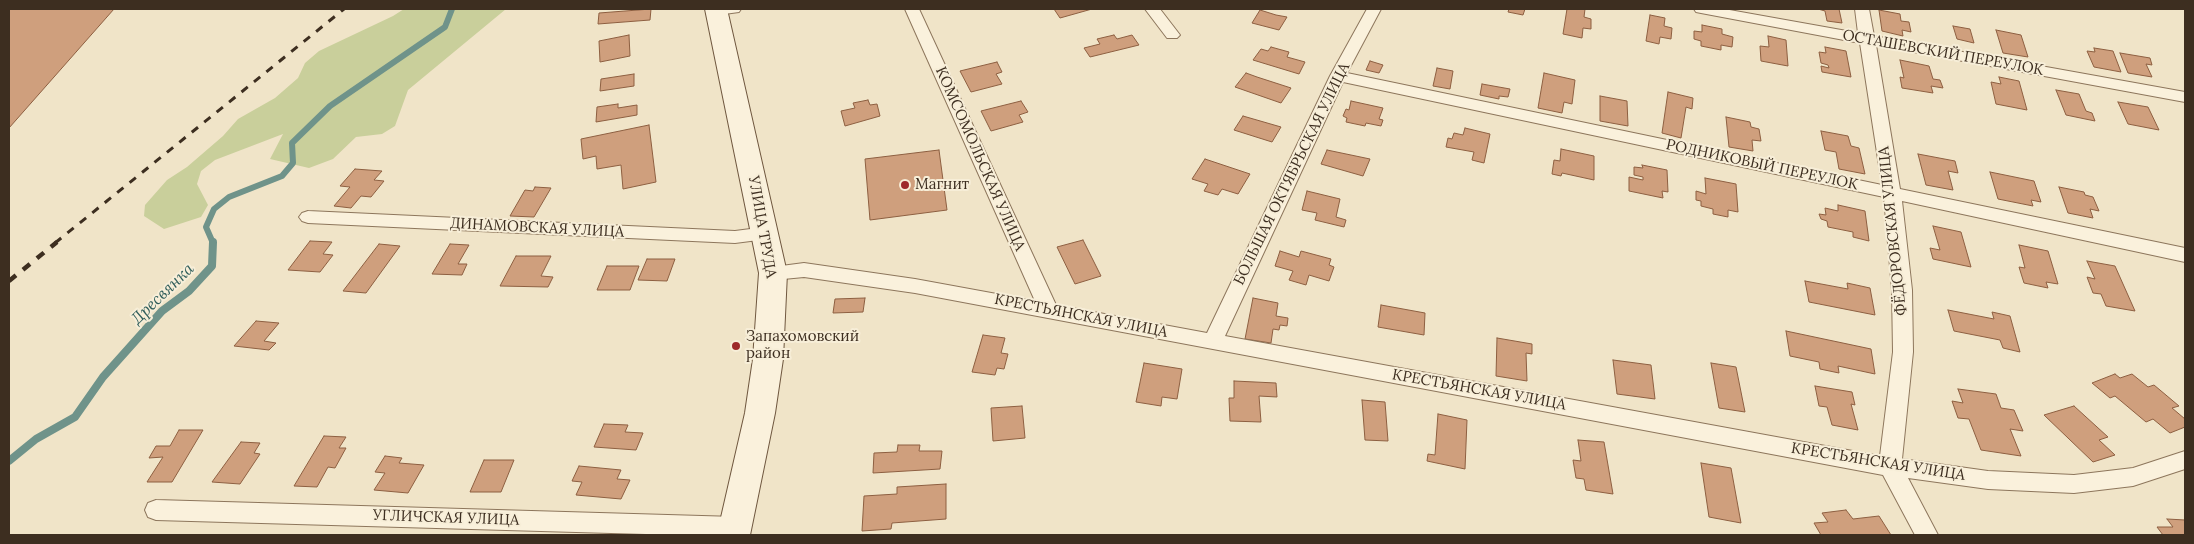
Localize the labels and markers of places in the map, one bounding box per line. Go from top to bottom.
place label: Магнит [915,176,969,194]
marker: Магнит [899,179,911,191]
place label: Запахомовский район [746,328,859,363]
marker: Запахомовский район [730,340,742,352]

